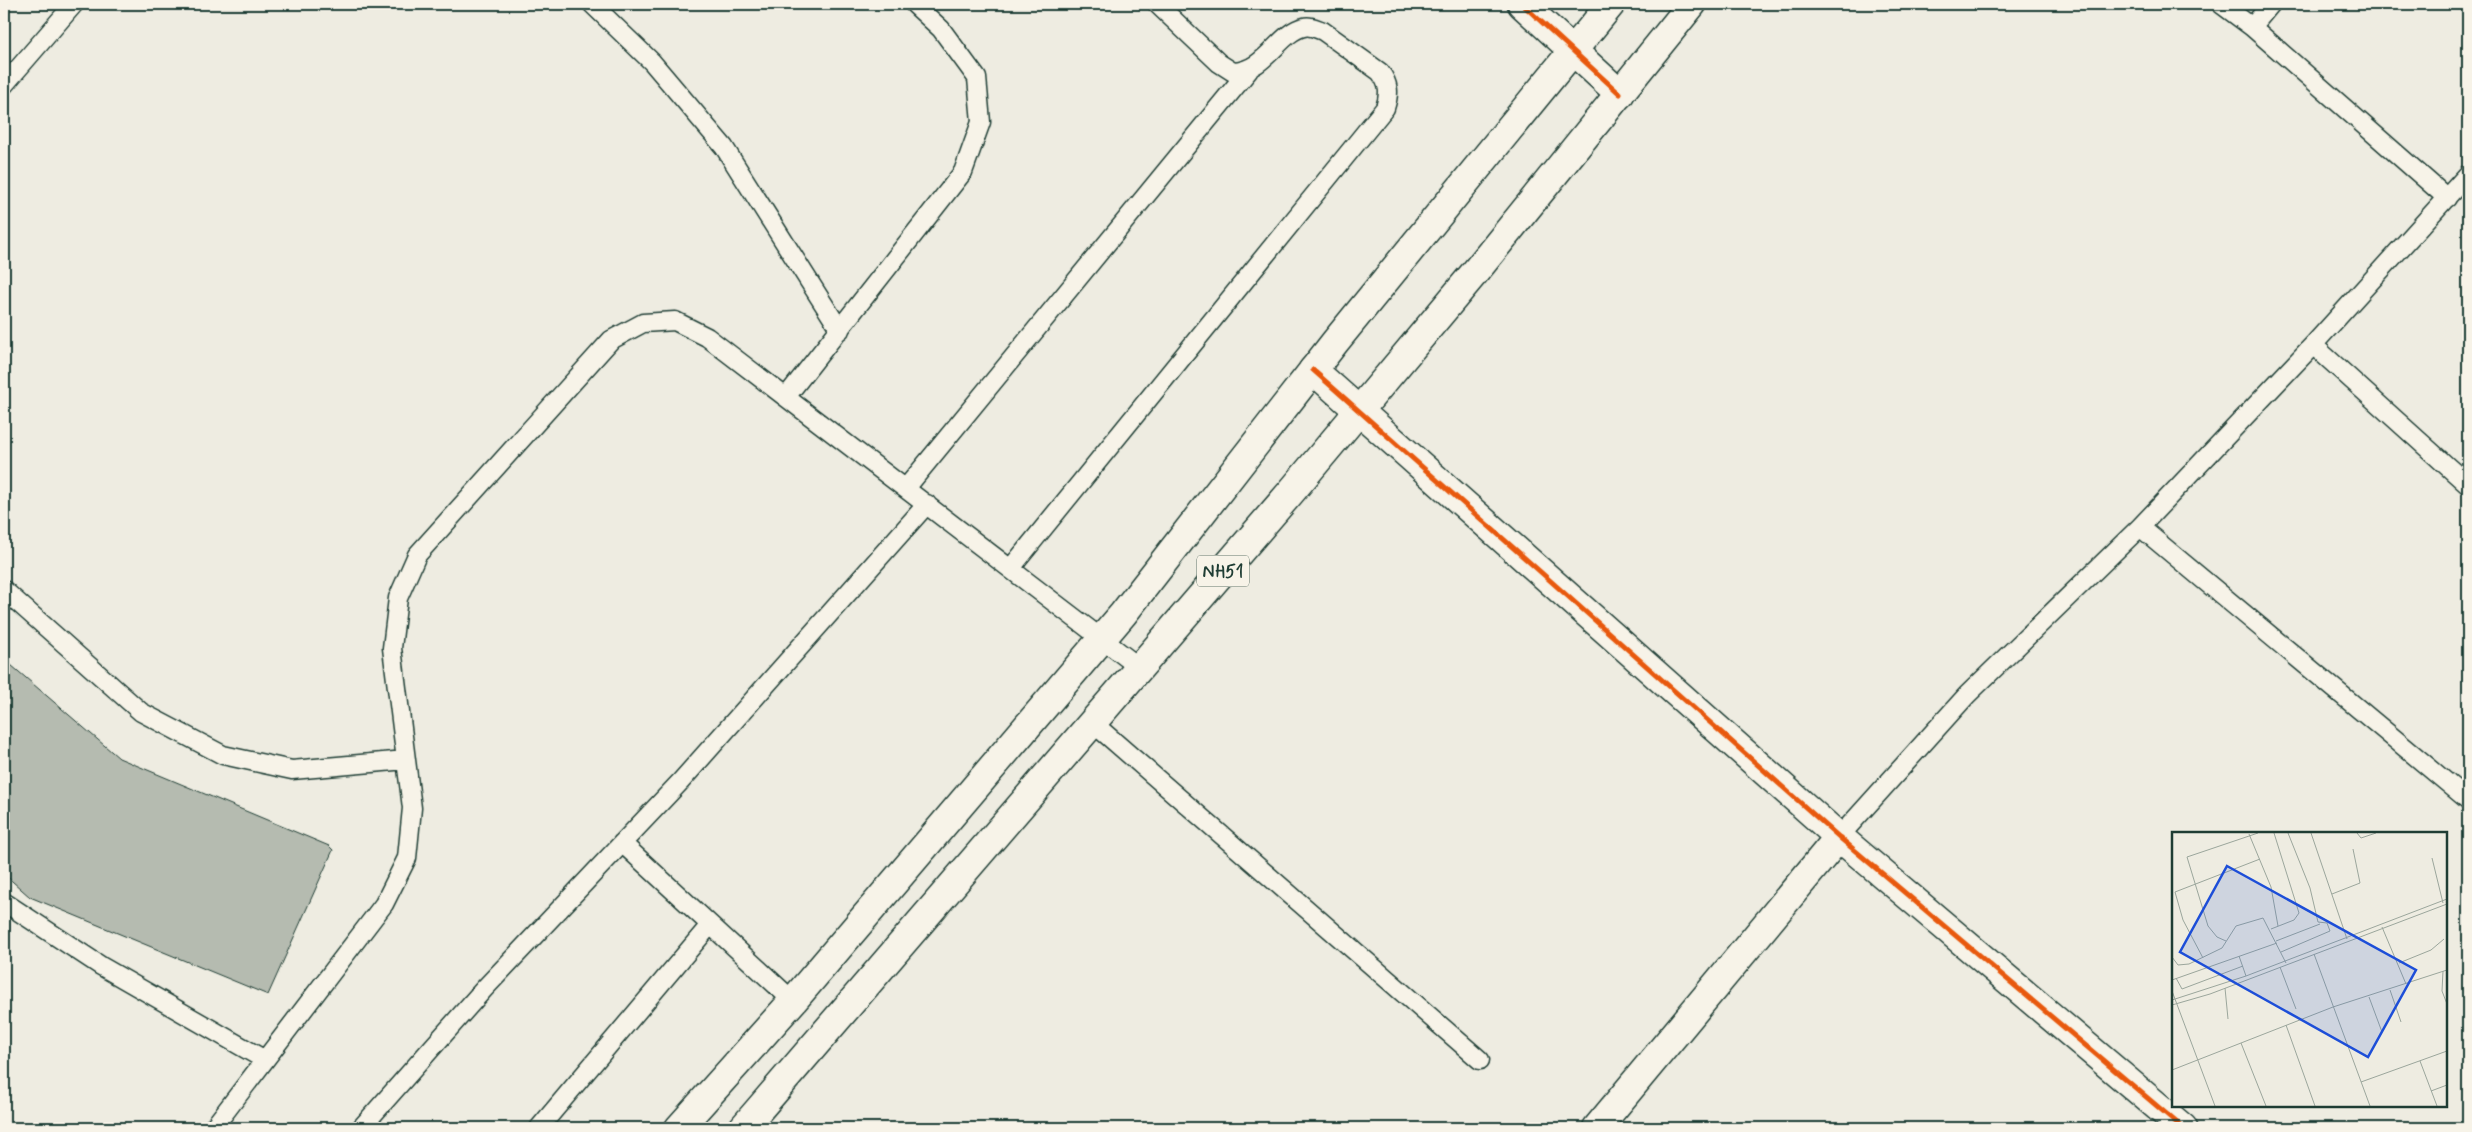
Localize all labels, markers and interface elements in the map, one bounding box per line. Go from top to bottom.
road number: NH51 [1197,556,1249,586]
inset map [2172,832,2447,1107]

